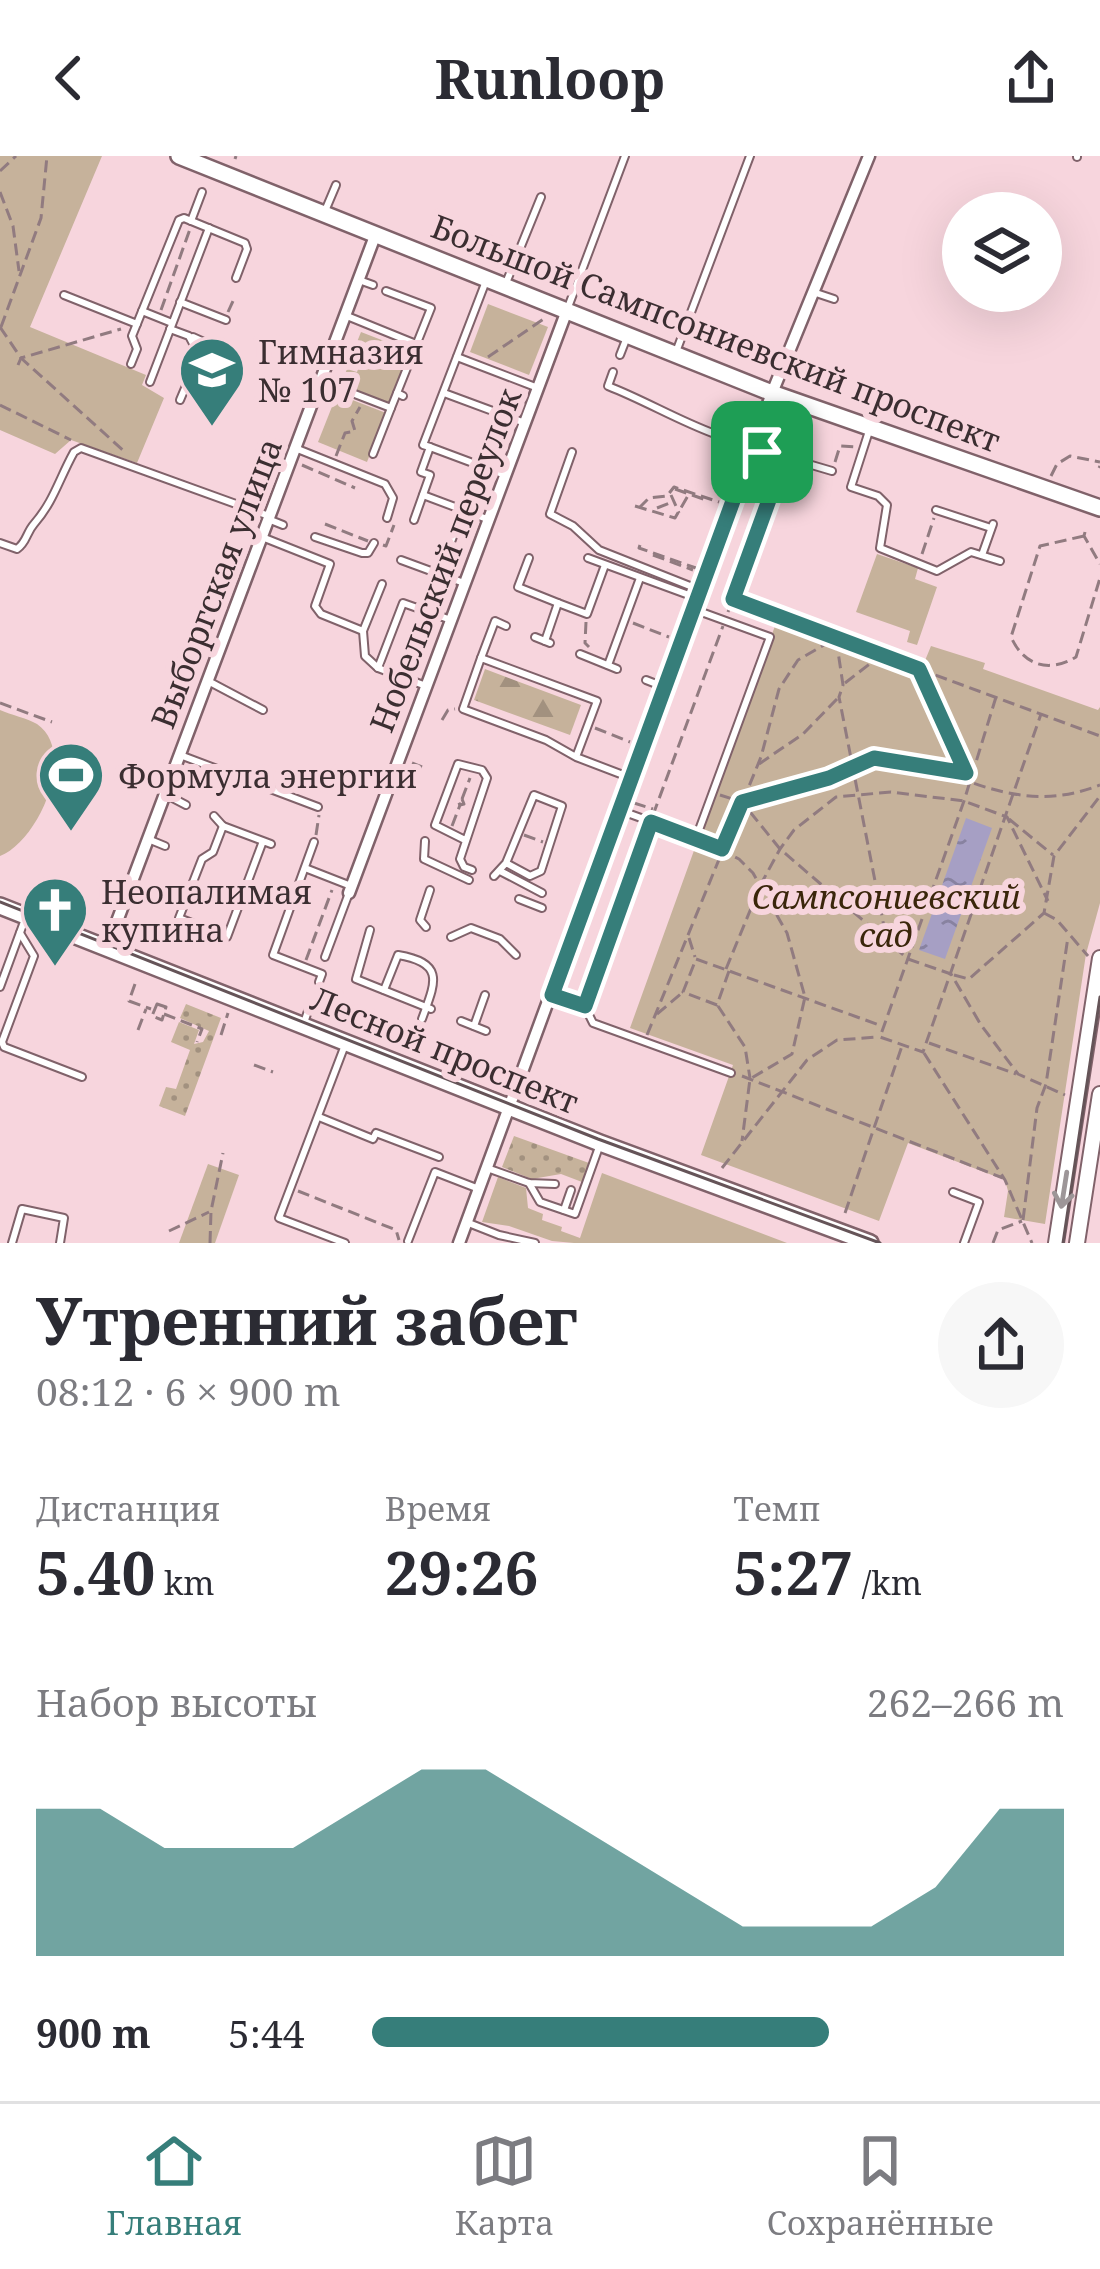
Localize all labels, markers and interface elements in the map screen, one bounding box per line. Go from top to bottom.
text: Runloop [435,41,665,115]
icon: back [36,45,102,111]
icon: share [998,45,1064,111]
map controls [942,192,1062,312]
button: layers [942,192,1062,312]
street label: Большой Сампсониевский проспект [425,203,1007,463]
place label: Гимназия № 107 [258,329,424,412]
school or university icon: Гимназия № 107 [177,335,247,429]
street label: Нобельский переулок [359,381,532,738]
pin [711,401,813,503]
icon: arrive [729,419,795,485]
street label: Выборгская улица [140,431,292,735]
sports icon: Формула энергии [36,740,106,834]
place label: Формула энергии [118,753,417,798]
place label: Неопалимая купина [101,869,312,952]
park label: Сампсониевский сад [752,874,1020,957]
church icon: Неопалимая купина [20,875,90,969]
street label: Лесной проспект [305,976,585,1124]
one-way arrow [1052,1170,1075,1209]
text: Утренний забег [36,1274,577,1364]
button: share [938,1282,1064,1408]
text: 08:12 · 6 × 900 m [36,1364,341,1417]
text: Дистанция [36,1486,220,1531]
text: Время [385,1486,491,1531]
text: Темп [733,1486,821,1531]
text: 5.40 [36,1531,155,1613]
text: 29:26 [385,1531,539,1613]
text: 5:27 [733,1531,853,1613]
text: km [155,1560,214,1605]
text: /km [853,1560,922,1605]
text: Набор высоты [36,1675,317,1728]
text: 262–266 m [867,1675,1064,1728]
text: 900 m [36,2006,151,2059]
text: 5:44 [228,2006,305,2059]
tab: Главная [106,2128,242,2245]
tab: Карта [455,2128,554,2245]
tab: Сохранённые [767,2128,994,2245]

